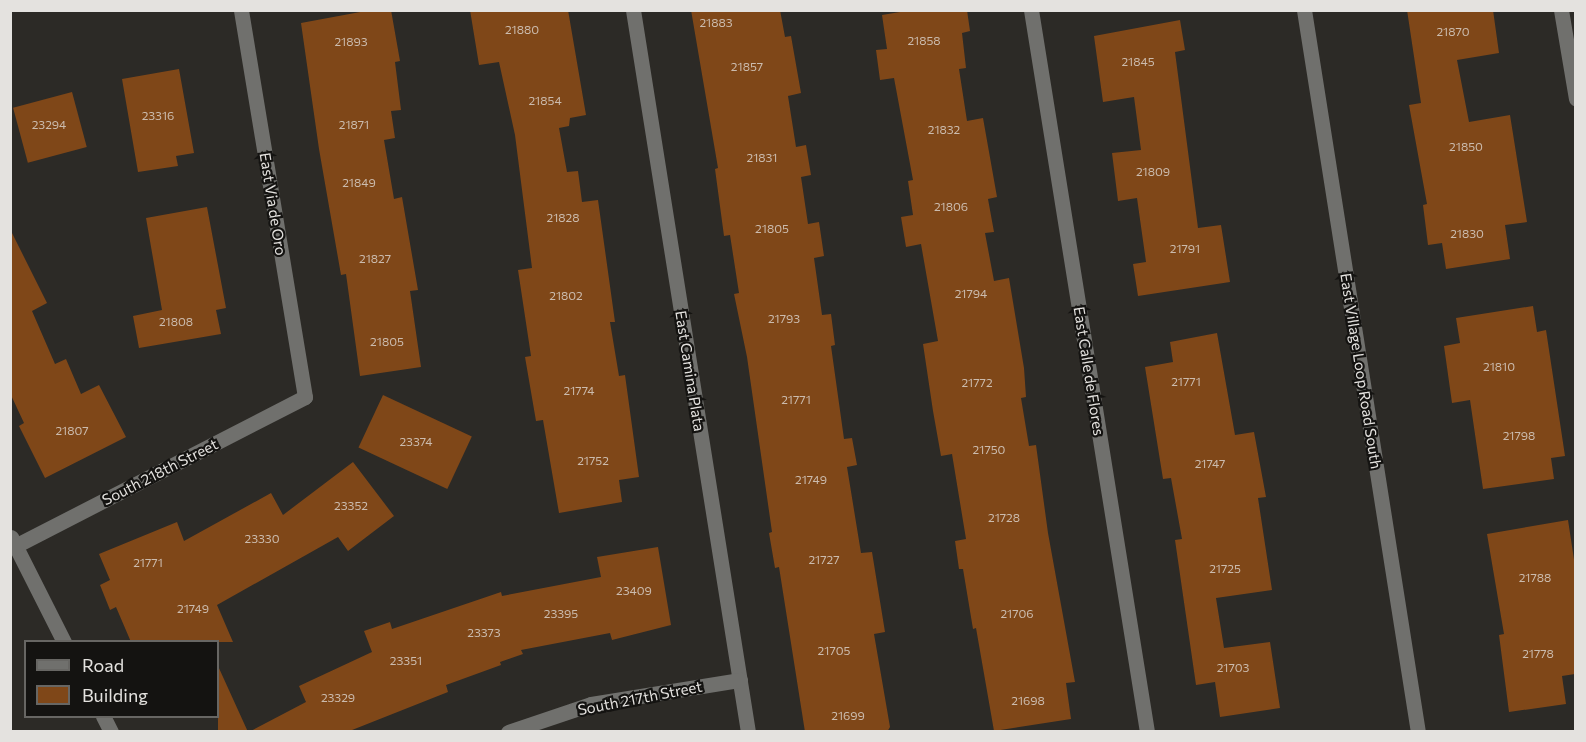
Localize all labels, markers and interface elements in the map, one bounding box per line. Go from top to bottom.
house number: 21883 [699,16,733,30]
house number: 21880 [505,23,539,37]
house number: 21870 [1436,25,1470,39]
house number: 21858 [907,34,941,48]
house number: 21893 [334,35,368,49]
house number: 21845 [1121,55,1155,69]
house number: 21857 [731,60,763,74]
house number: 21854 [528,94,562,108]
house number: 23316 [142,109,174,123]
house number: 23294 [32,118,66,132]
house number: 21871 [339,118,369,132]
house number: 21832 [928,123,960,137]
house number: 21850 [1449,140,1483,154]
street label: East Via de Oro [256,151,290,257]
house number: 21831 [746,151,778,165]
house number: 21809 [1136,165,1170,179]
house number: 21849 [342,176,376,190]
house number: 21806 [934,200,968,214]
house number: 21828 [547,211,579,225]
house number: 21805 [755,222,789,236]
house number: 21830 [1450,227,1484,241]
house number: 21791 [1170,242,1200,256]
house number: 21827 [359,252,391,266]
street label: East Village Loop Road South [1337,272,1385,470]
house number: 21794 [955,287,987,301]
house number: 21802 [549,289,583,303]
street label: East Calle de Flores [1070,305,1108,437]
street label: East Camina Plata [672,309,708,433]
house number: 21793 [768,312,800,326]
house number: 21808 [159,315,193,329]
house number: 21805 [370,335,404,349]
house number: 21810 [1483,360,1515,374]
house number: 21771 [1171,375,1201,389]
house number: 21772 [961,376,993,390]
house number: 21774 [564,384,594,398]
house number: 21771 [781,393,811,407]
house number: 21807 [55,424,89,438]
house number: 21798 [1503,429,1535,443]
street label: South 218th Street [99,435,221,509]
house number: 23374 [399,435,433,449]
house number: 21750 [973,443,1005,457]
house number: 21752 [577,454,609,468]
house number: 21747 [1195,457,1225,471]
house number: 21749 [795,473,827,487]
house number: 23352 [334,499,368,513]
house number: 21728 [988,511,1020,525]
house number: 23330 [245,532,279,546]
house number: 21727 [808,553,840,567]
house number: 21771 [133,556,163,570]
house number: 21725 [1209,562,1241,576]
house number: 21788 [1519,571,1551,585]
house number: 23409 [616,584,652,598]
house number: 21749 [177,602,209,616]
house number: 23395 [544,607,578,621]
house number: 21706 [1000,607,1034,621]
house number: 23373 [467,626,501,640]
legend [24,640,219,718]
house number: 21705 [818,644,850,658]
house number: 21778 [1522,647,1554,661]
text: Road [82,654,124,676]
house number: 23351 [390,654,422,668]
house number: 21703 [1217,661,1249,675]
street label: South 217th Street [576,677,704,719]
text: Building [82,684,148,706]
house number: 23329 [321,691,355,705]
house number: 21698 [1011,694,1045,708]
house number: 21699 [831,709,865,723]

